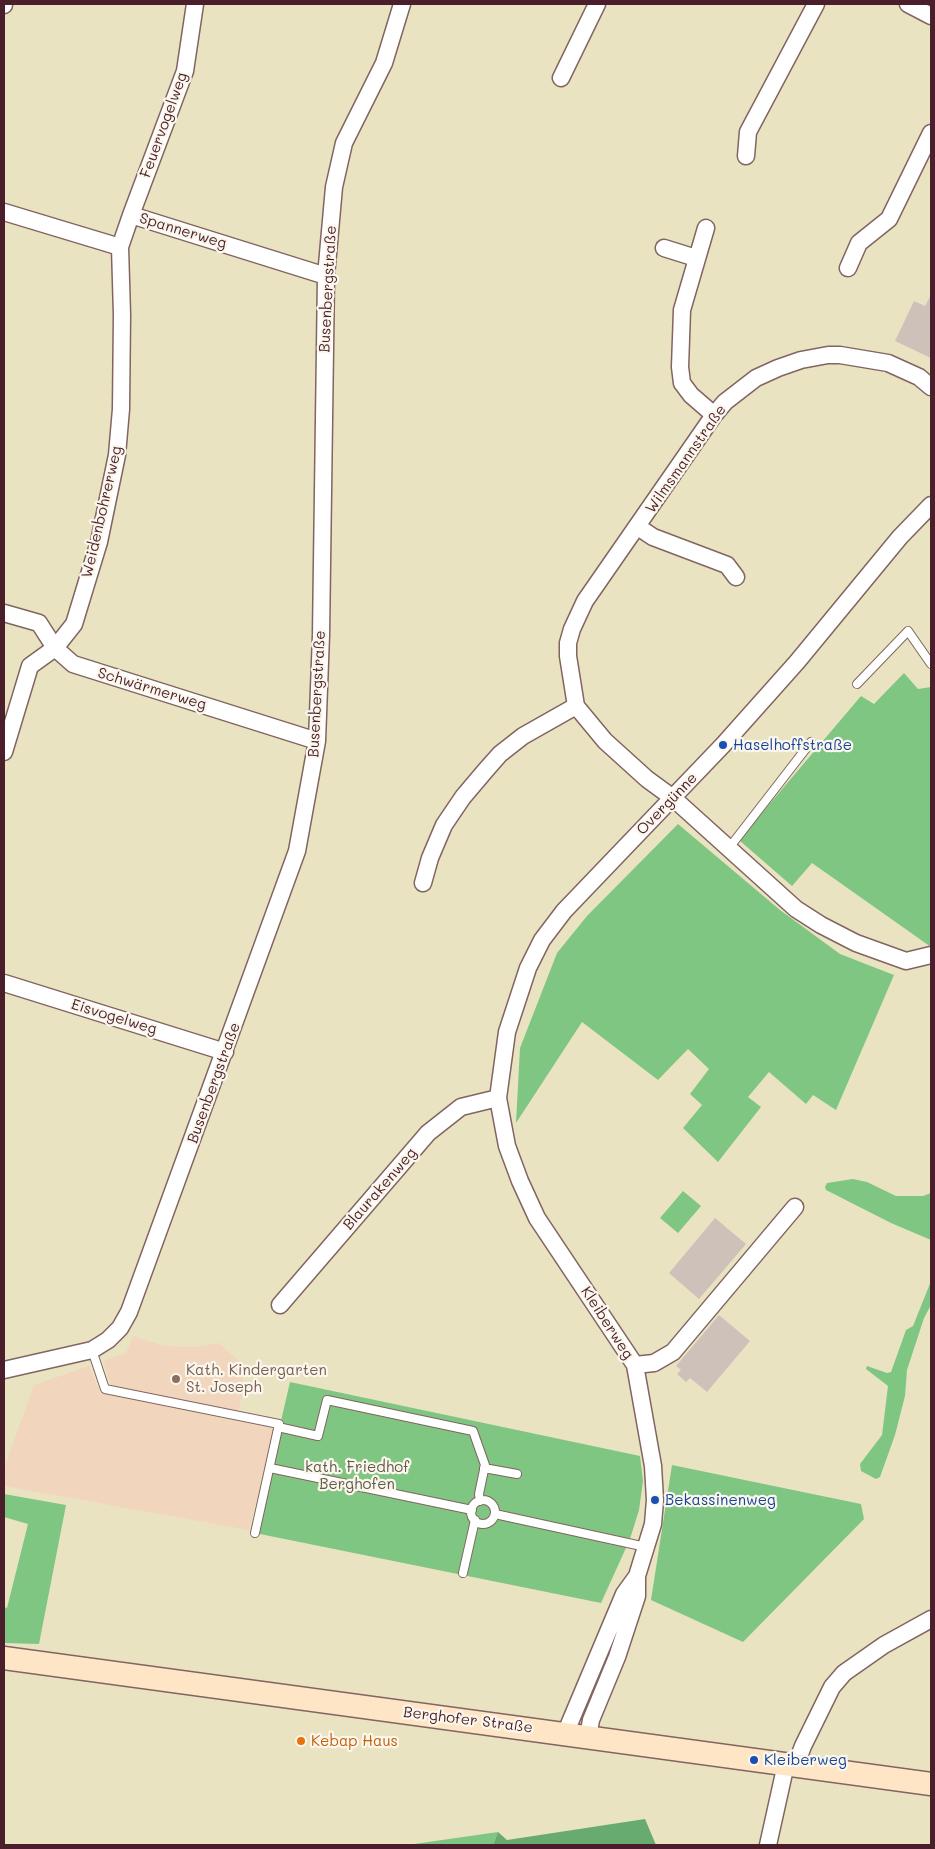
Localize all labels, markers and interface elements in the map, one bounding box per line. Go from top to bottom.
street label: Feuervogelweg [137,70,191,180]
street label: Spannerweg [137,209,229,253]
street label: Busenbergstraße [316,225,340,353]
street label: Wilmsmannstraße [642,401,730,517]
street label: Weidenbohrerweg [78,444,126,580]
street label: Busenbergstraße [305,630,329,758]
street label: Schwärmerweg [96,664,208,714]
place label: Haselhoffstraße [733,736,852,754]
marker: Haselhoffstraße [717,739,729,751]
street label: Overgünne [633,769,701,839]
street label: Eisvogelweg [69,995,159,1039]
street label: Busenbergstraße [184,1020,244,1146]
street label: Blaurakenweg [340,1144,420,1234]
street label: Kleiberweg [577,1283,637,1363]
place label: Kath. Kindergarten St. Joseph [186,1361,327,1396]
marker: Kath. Kindergarten St. Joseph [170,1373,182,1385]
park label: kath. Friedhof Berghofen [305,1458,409,1493]
place label: Bekassinenweg [665,1491,776,1509]
marker: Bekassinenweg [649,1494,661,1506]
street label: Berghofer Straße [402,1703,534,1737]
place label: Kebap Haus [311,1732,398,1750]
marker: Kebap Haus [295,1735,307,1747]
place label: Kleiberweg [764,1751,847,1769]
marker: Kleiberweg [748,1754,760,1766]

